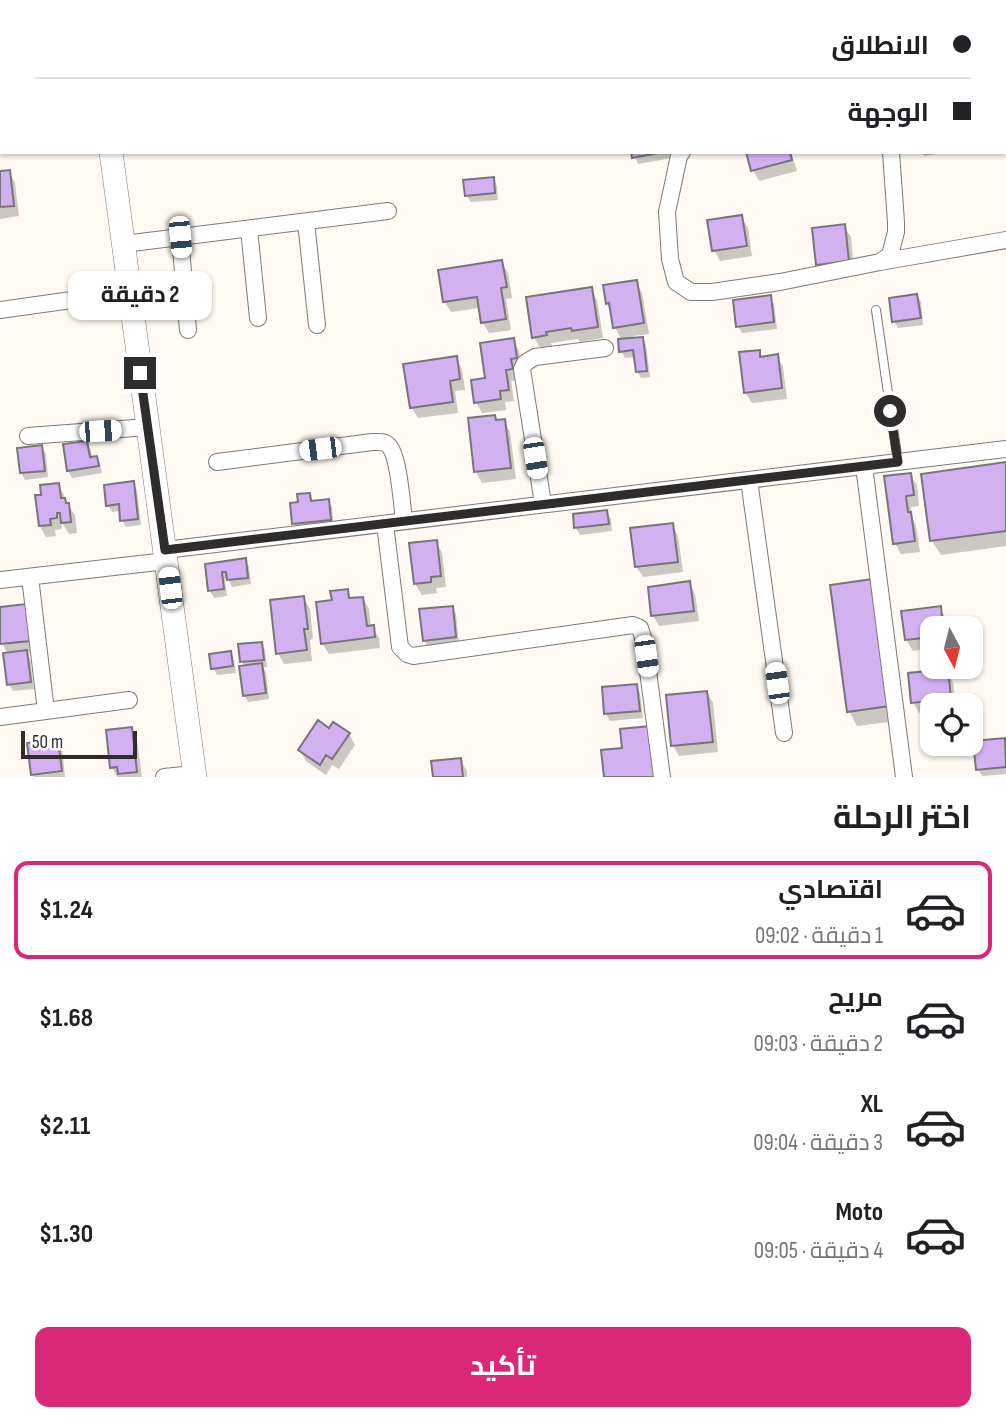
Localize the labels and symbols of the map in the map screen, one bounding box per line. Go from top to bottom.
car [168,215,193,259]
callout: 2 دقيقة [68,272,212,320]
route end [124,357,156,389]
route start [874,395,906,427]
car [79,419,122,443]
car [298,436,343,462]
car [522,436,549,480]
car [158,566,183,610]
north arrow [920,616,984,679]
car [633,634,660,678]
car [764,661,791,705]
scale bar [21,728,136,760]

